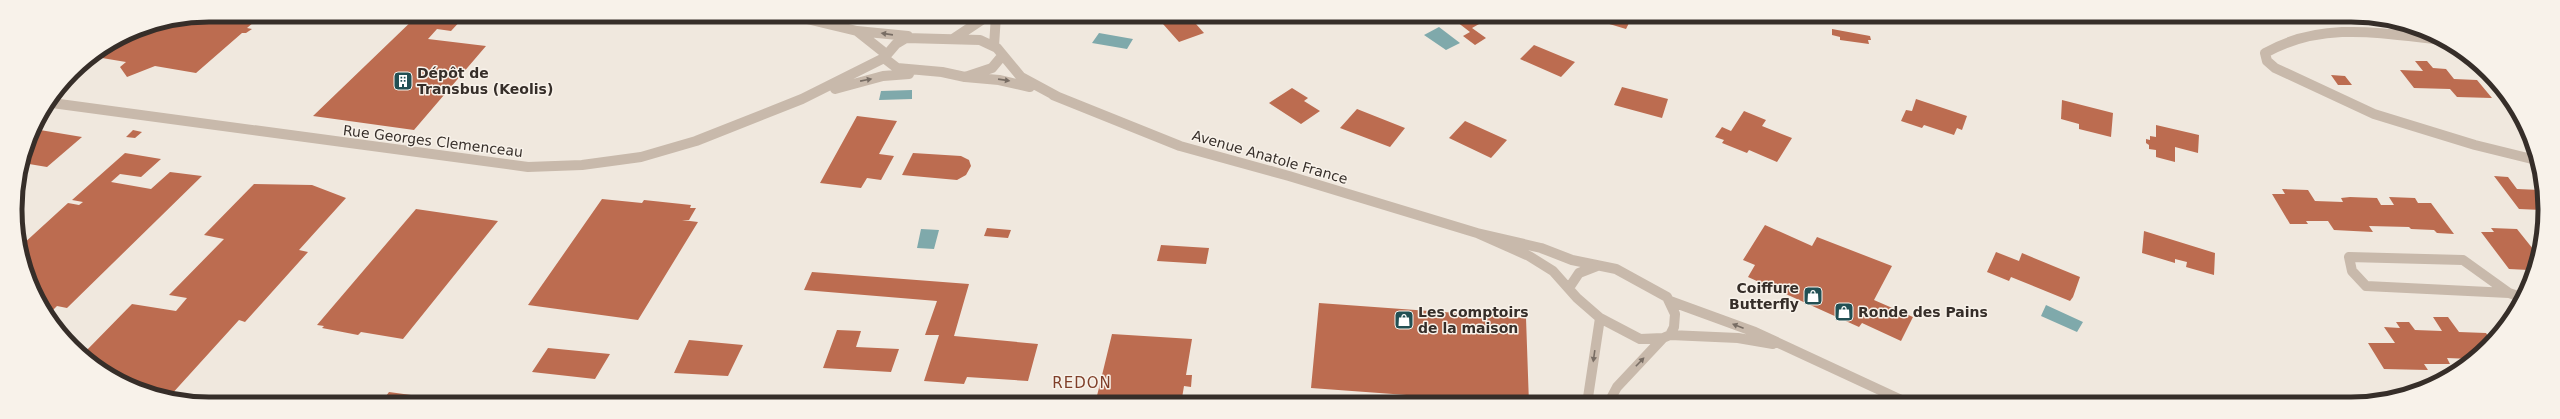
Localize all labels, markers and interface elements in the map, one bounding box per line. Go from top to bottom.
one-way arrow [881,31,893,37]
place label: Dépôt de Transbus (Keolis) [417,65,553,97]
building icon: Dépôt de Transbus (Keolis) [392,70,414,92]
one-way arrow [860,76,872,82]
one-way arrow [998,77,1010,83]
street label: Rue Georges Clemenceau [342,122,524,160]
street label: Avenue Anatole France [1190,127,1350,187]
place label: Coiffure Butterfly [1729,280,1799,312]
shop icon: Coiffure Butterfly [1802,285,1824,307]
shop icon: Ronde des Pains [1833,301,1855,323]
place label: Les comptoirs de la maison [1418,304,1529,336]
place label: Ronde des Pains [1858,304,1988,320]
shop icon: Les comptoirs de la maison [1393,309,1415,331]
one-way arrow [1732,322,1744,328]
one-way arrow [1591,350,1597,362]
one-way arrow [1635,357,1645,367]
district label: REDON [1052,374,1112,392]

